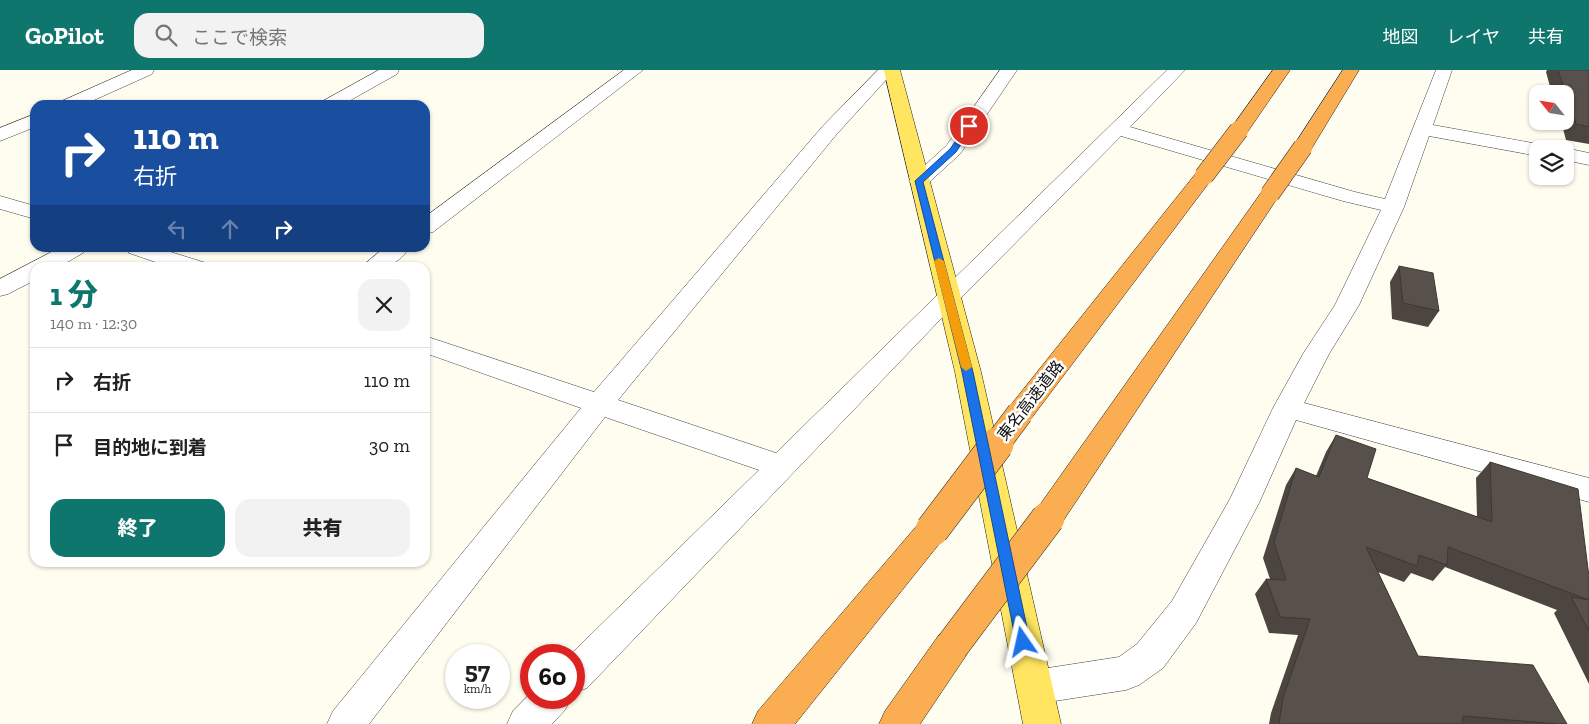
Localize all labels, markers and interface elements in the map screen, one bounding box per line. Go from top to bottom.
search box [134,13,484,58]
text: GoPilot [25,21,104,50]
icon: search [152,21,180,49]
text: ここで検索 [192,26,287,49]
text: 地図 [1383,26,1419,48]
text: レイヤ [1447,26,1500,48]
text: 共有 [1528,26,1564,48]
north arrow [1529,85,1574,130]
map controls [1529,85,1574,185]
pin [948,105,990,147]
icon: arrive [955,112,983,140]
text: 110 m [133,116,219,158]
icon: right [50,120,115,185]
button: layers [1529,140,1574,185]
text: 右折 [133,163,177,190]
icon: left [163,215,191,243]
icon: ahead [216,215,244,243]
icon: right [269,215,297,243]
text: 1 分 [50,277,98,313]
button: close [358,279,410,331]
text: 140 m · 12:30 [50,314,137,333]
street label: 東名高速道路 [993,357,1067,444]
icon: right [50,366,78,394]
text: 110 m [364,369,410,392]
text: 右折 [93,371,131,394]
icon: arrive [50,431,78,459]
text: 30 m [369,434,410,457]
text: 目的地に到着 [93,436,207,459]
button: 終了 [50,499,225,557]
button: 共有 [235,499,410,557]
position arrow [996,615,1048,667]
speed limit sign: 60 [520,644,585,709]
text: 57 [465,655,490,685]
text: km/h [464,682,491,696]

